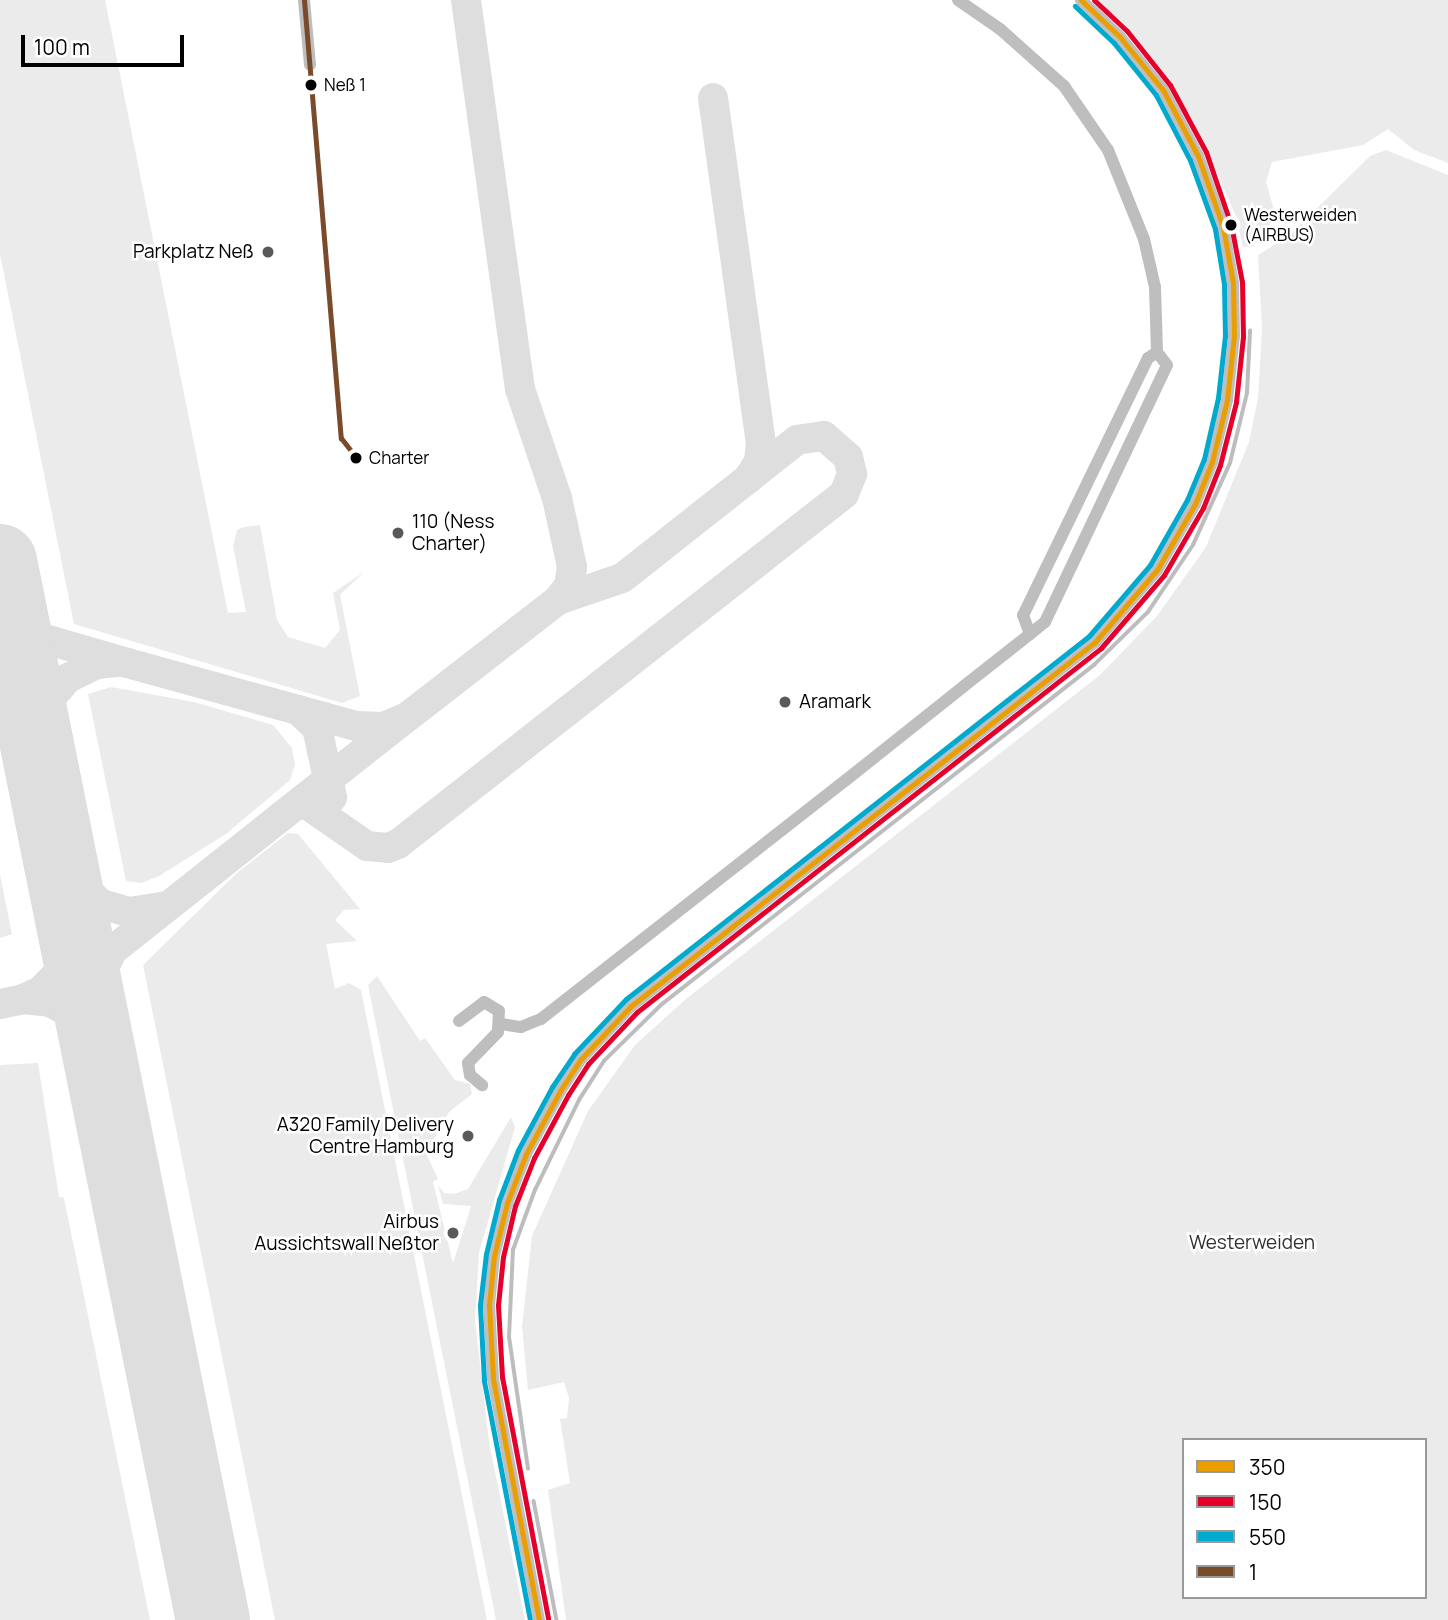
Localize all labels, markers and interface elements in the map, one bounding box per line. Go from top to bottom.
scale bar [24,21,187,65]
text: 100 m [34,33,90,61]
place label: Neß 1 [324,75,366,95]
marker: Neß 1 [304,78,318,92]
place label: Westerweiden (AIRBUS) [1244,205,1357,245]
marker: Westerweiden (AIRBUS) [1224,218,1238,232]
place label: Parkplatz Neß [133,241,254,263]
marker: Parkplatz Neß [260,244,276,260]
place label: Charter [369,448,429,468]
marker: Charter [349,451,363,465]
place label: 110 (Ness Charter) [412,511,494,555]
marker: 110 (Ness Charter) [390,525,406,541]
place label: Aramark [799,691,871,713]
marker: Aramark [777,694,793,710]
place label: A320 Family Delivery Centre Hamburg [277,1114,454,1158]
marker: A320 Family Delivery Centre Hamburg [460,1128,476,1144]
place label: Airbus Aussichtswall Neßtor [254,1211,439,1255]
marker: Airbus Aussichtswall Neßtor [445,1225,461,1241]
park label: Westerweiden [1189,1232,1315,1254]
legend [1182,1438,1427,1599]
text: 350 [1249,1453,1286,1481]
text: 150 [1249,1488,1282,1516]
text: 550 [1249,1523,1286,1551]
text: 1 [1249,1558,1257,1586]

